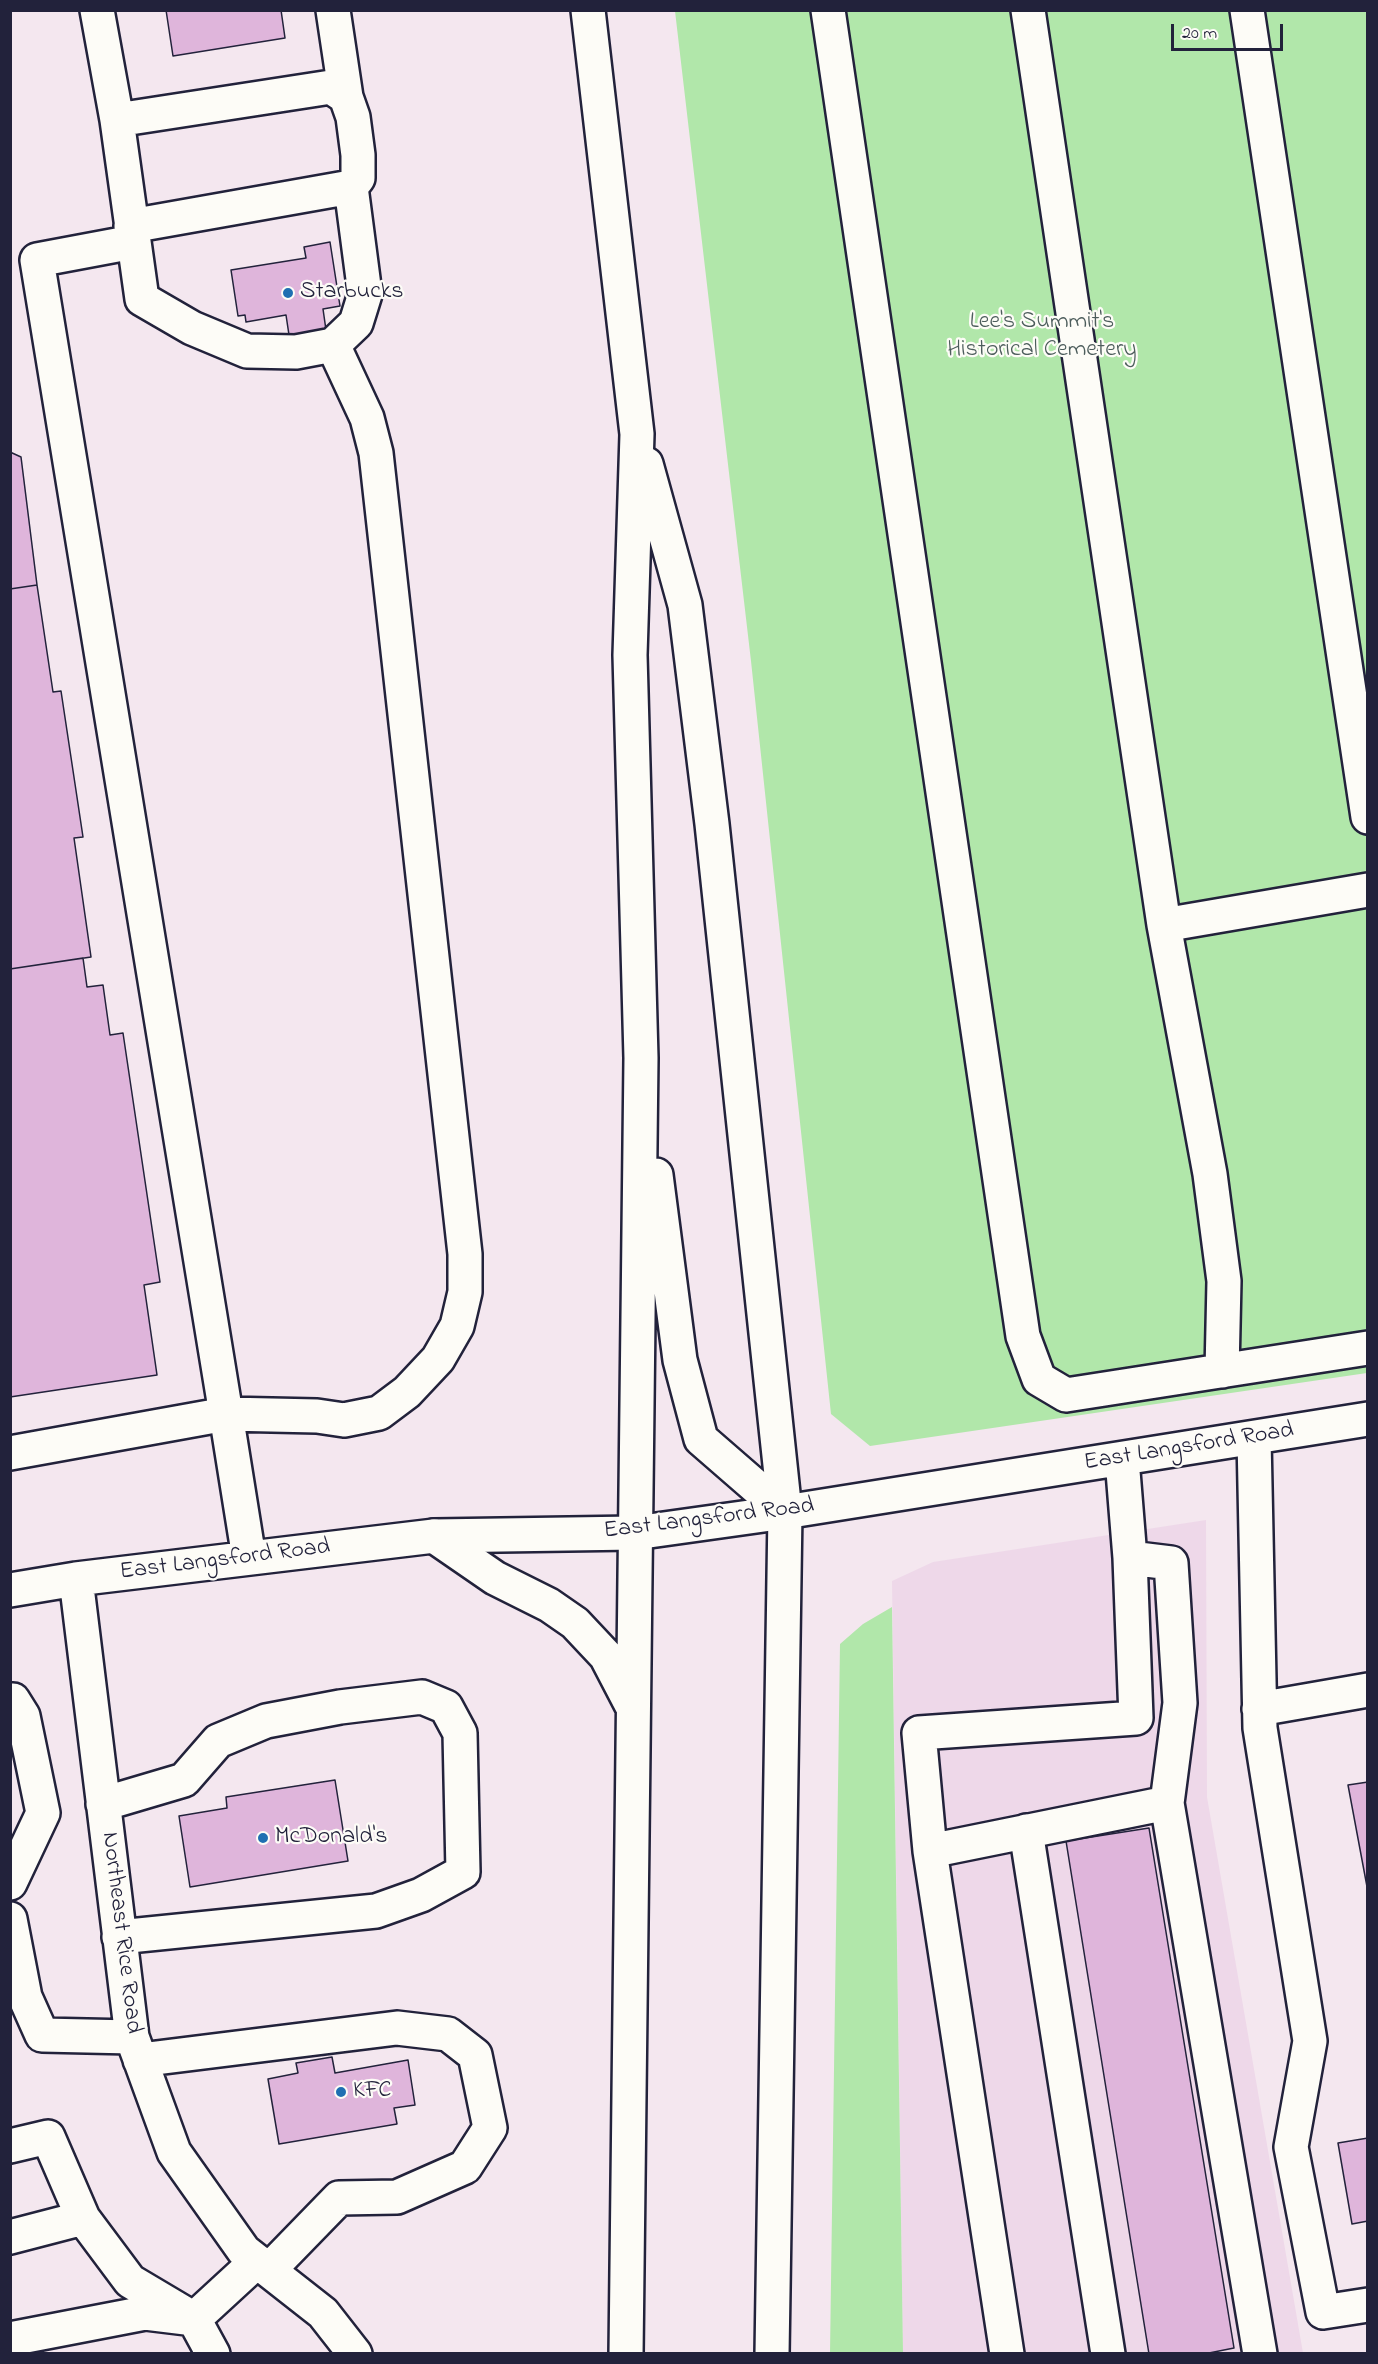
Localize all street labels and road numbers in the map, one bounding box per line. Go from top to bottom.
street label: East Langsford Road [1082,1417,1296,1479]
street label: East Langsford Road [602,1493,816,1547]
street label: East Langsford Road [118,1534,332,1588]
street label: Northeast Rice Road [93,1831,147,2035]

